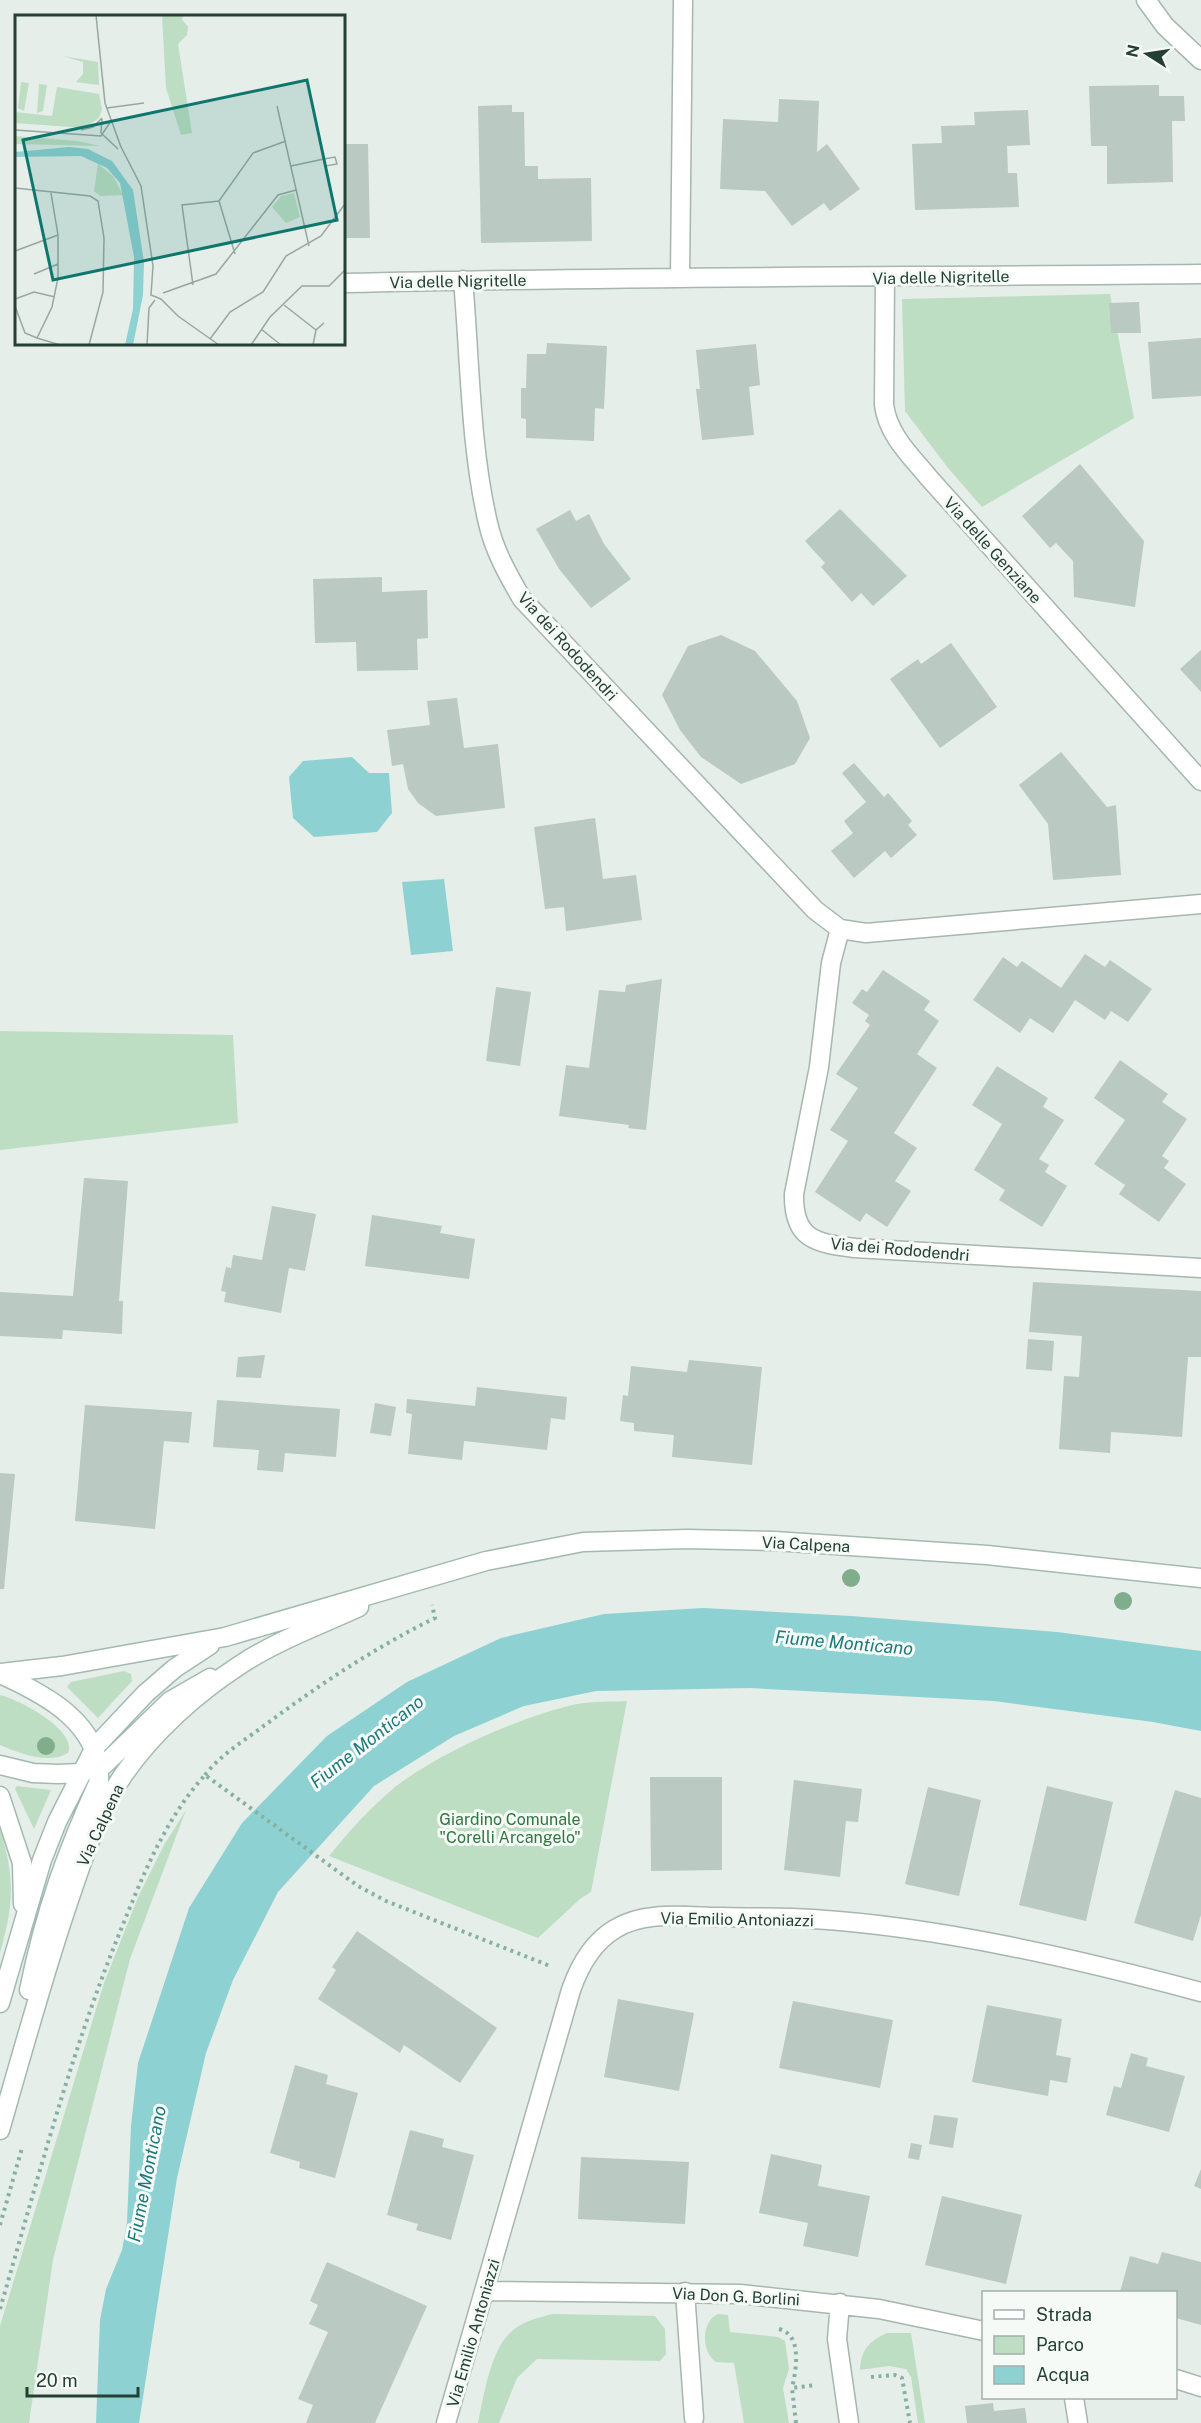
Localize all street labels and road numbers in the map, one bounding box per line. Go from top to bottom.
street label: Via delle Nigritelle [872,267,1010,288]
street label: Via delle Nigritelle [389,271,527,292]
street label: Via delle Genziane [940,493,1045,607]
street label: Via dei Rododendri [514,588,621,705]
street label: Via dei Rododendri [830,1234,970,1265]
street label: Via Calpena [761,1533,851,1556]
street label: Via Calpena [73,1781,128,1869]
street label: Via Emilio Antoniazzi [660,1909,814,1930]
street label: Via Emilio Antoniazzi [443,2257,504,2410]
street label: Via Don G. Borlini [672,2284,800,2309]

